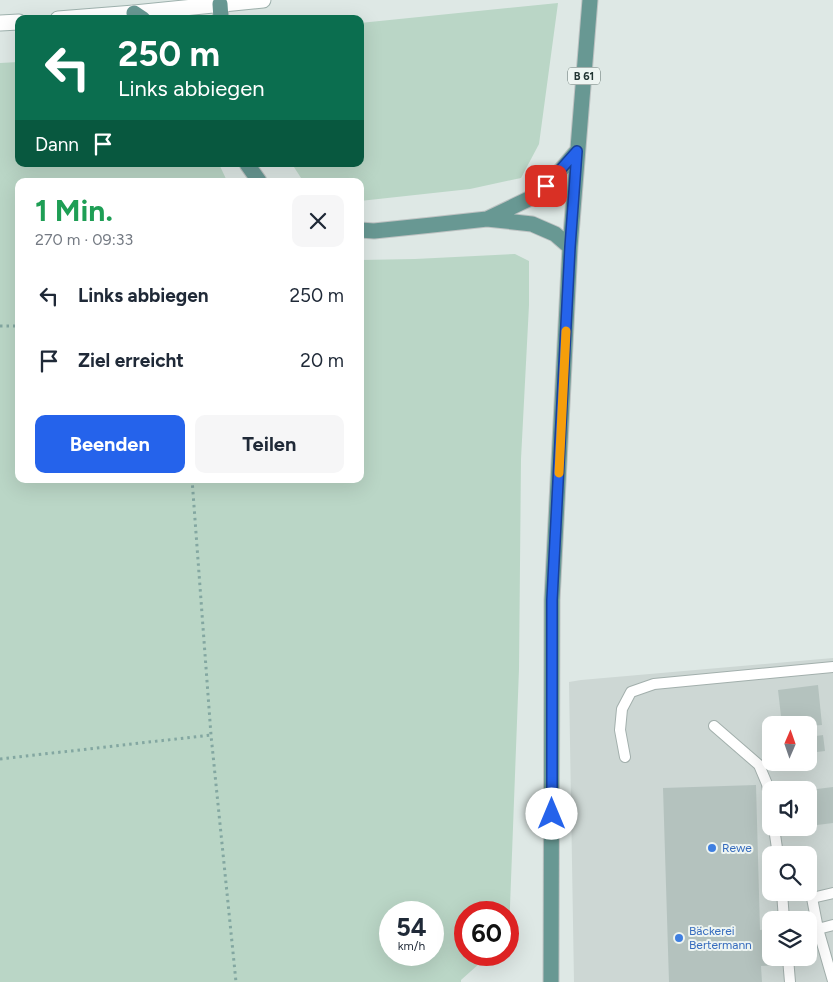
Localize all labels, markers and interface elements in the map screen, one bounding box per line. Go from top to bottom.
text: 250 m [118,33,220,75]
icon: left [35,35,100,100]
road number: B 61 [568,68,600,84]
text: Links abbiegen [118,75,265,102]
icon: arrive [89,130,117,158]
text: Dann [35,133,79,156]
pin [525,165,567,207]
icon: arrive [532,172,560,200]
text: 1 Min. [35,192,113,229]
button: close [292,195,344,247]
text: 270 m · 09:33 [35,230,133,249]
icon: left [35,282,63,310]
text: Links abbiegen [78,284,209,307]
text: 250 m [289,284,344,307]
icon: arrive [35,347,63,375]
text: Ziel erreicht [78,349,184,372]
text: 20 m [300,349,344,372]
button: Beenden [35,415,185,473]
button: Teilen [195,415,344,473]
north arrow [762,716,818,771]
map controls [762,716,817,966]
button: sound [762,781,817,836]
position arrow [525,787,577,839]
place label: Rewe [722,841,752,855]
marker: Rewe [706,842,718,854]
button: search [762,846,817,901]
speed limit sign: 60 [454,901,519,966]
button: layers [762,911,817,966]
text: 54 [396,912,427,942]
place label: Bäckerei Bertermann [689,924,752,952]
marker: Bäckerei Bertermann [673,932,685,944]
text: km/h [398,939,425,953]

